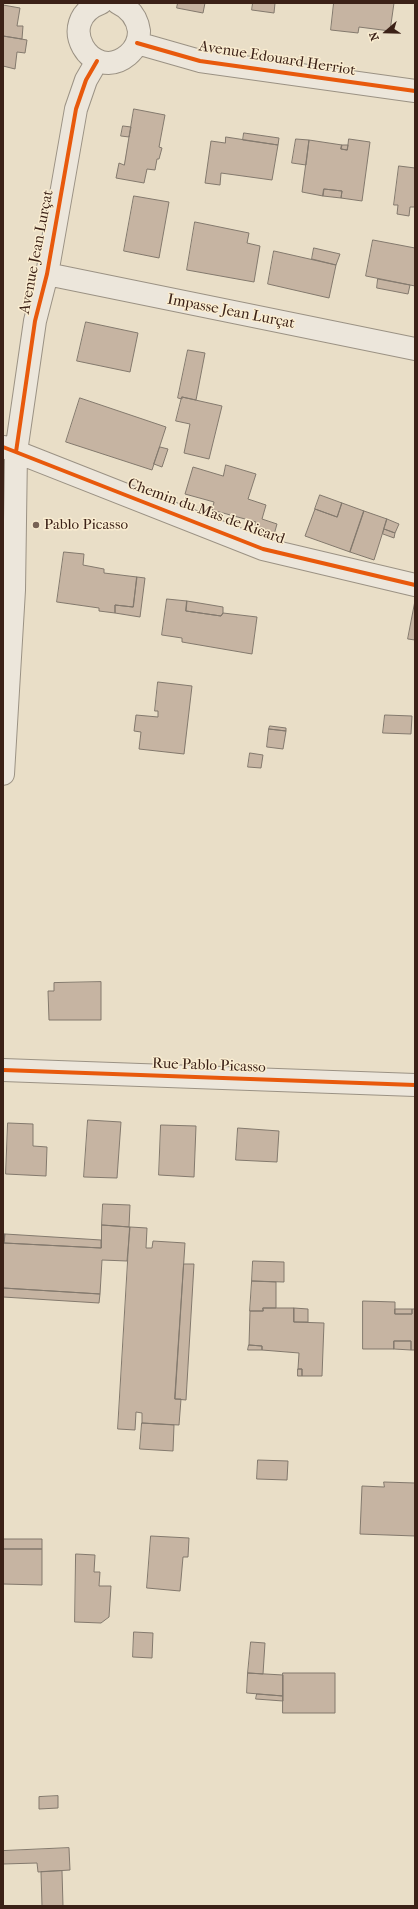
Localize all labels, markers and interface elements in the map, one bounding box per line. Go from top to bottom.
north arrow [366,12,406,52]
text: N [367,30,382,42]
street label: Avenue Edouard Herriot [197,38,357,80]
street label: Avenue Jean Lurçat [16,188,58,316]
street label: Impasse Jean Lurçat [166,291,296,333]
street label: Chemin du Mas de Ricard [125,475,287,549]
place label: Pablo Picasso [44,516,128,534]
marker: Pablo Picasso [31,520,41,530]
street label: Rue Pablo Picasso [152,1055,266,1077]

